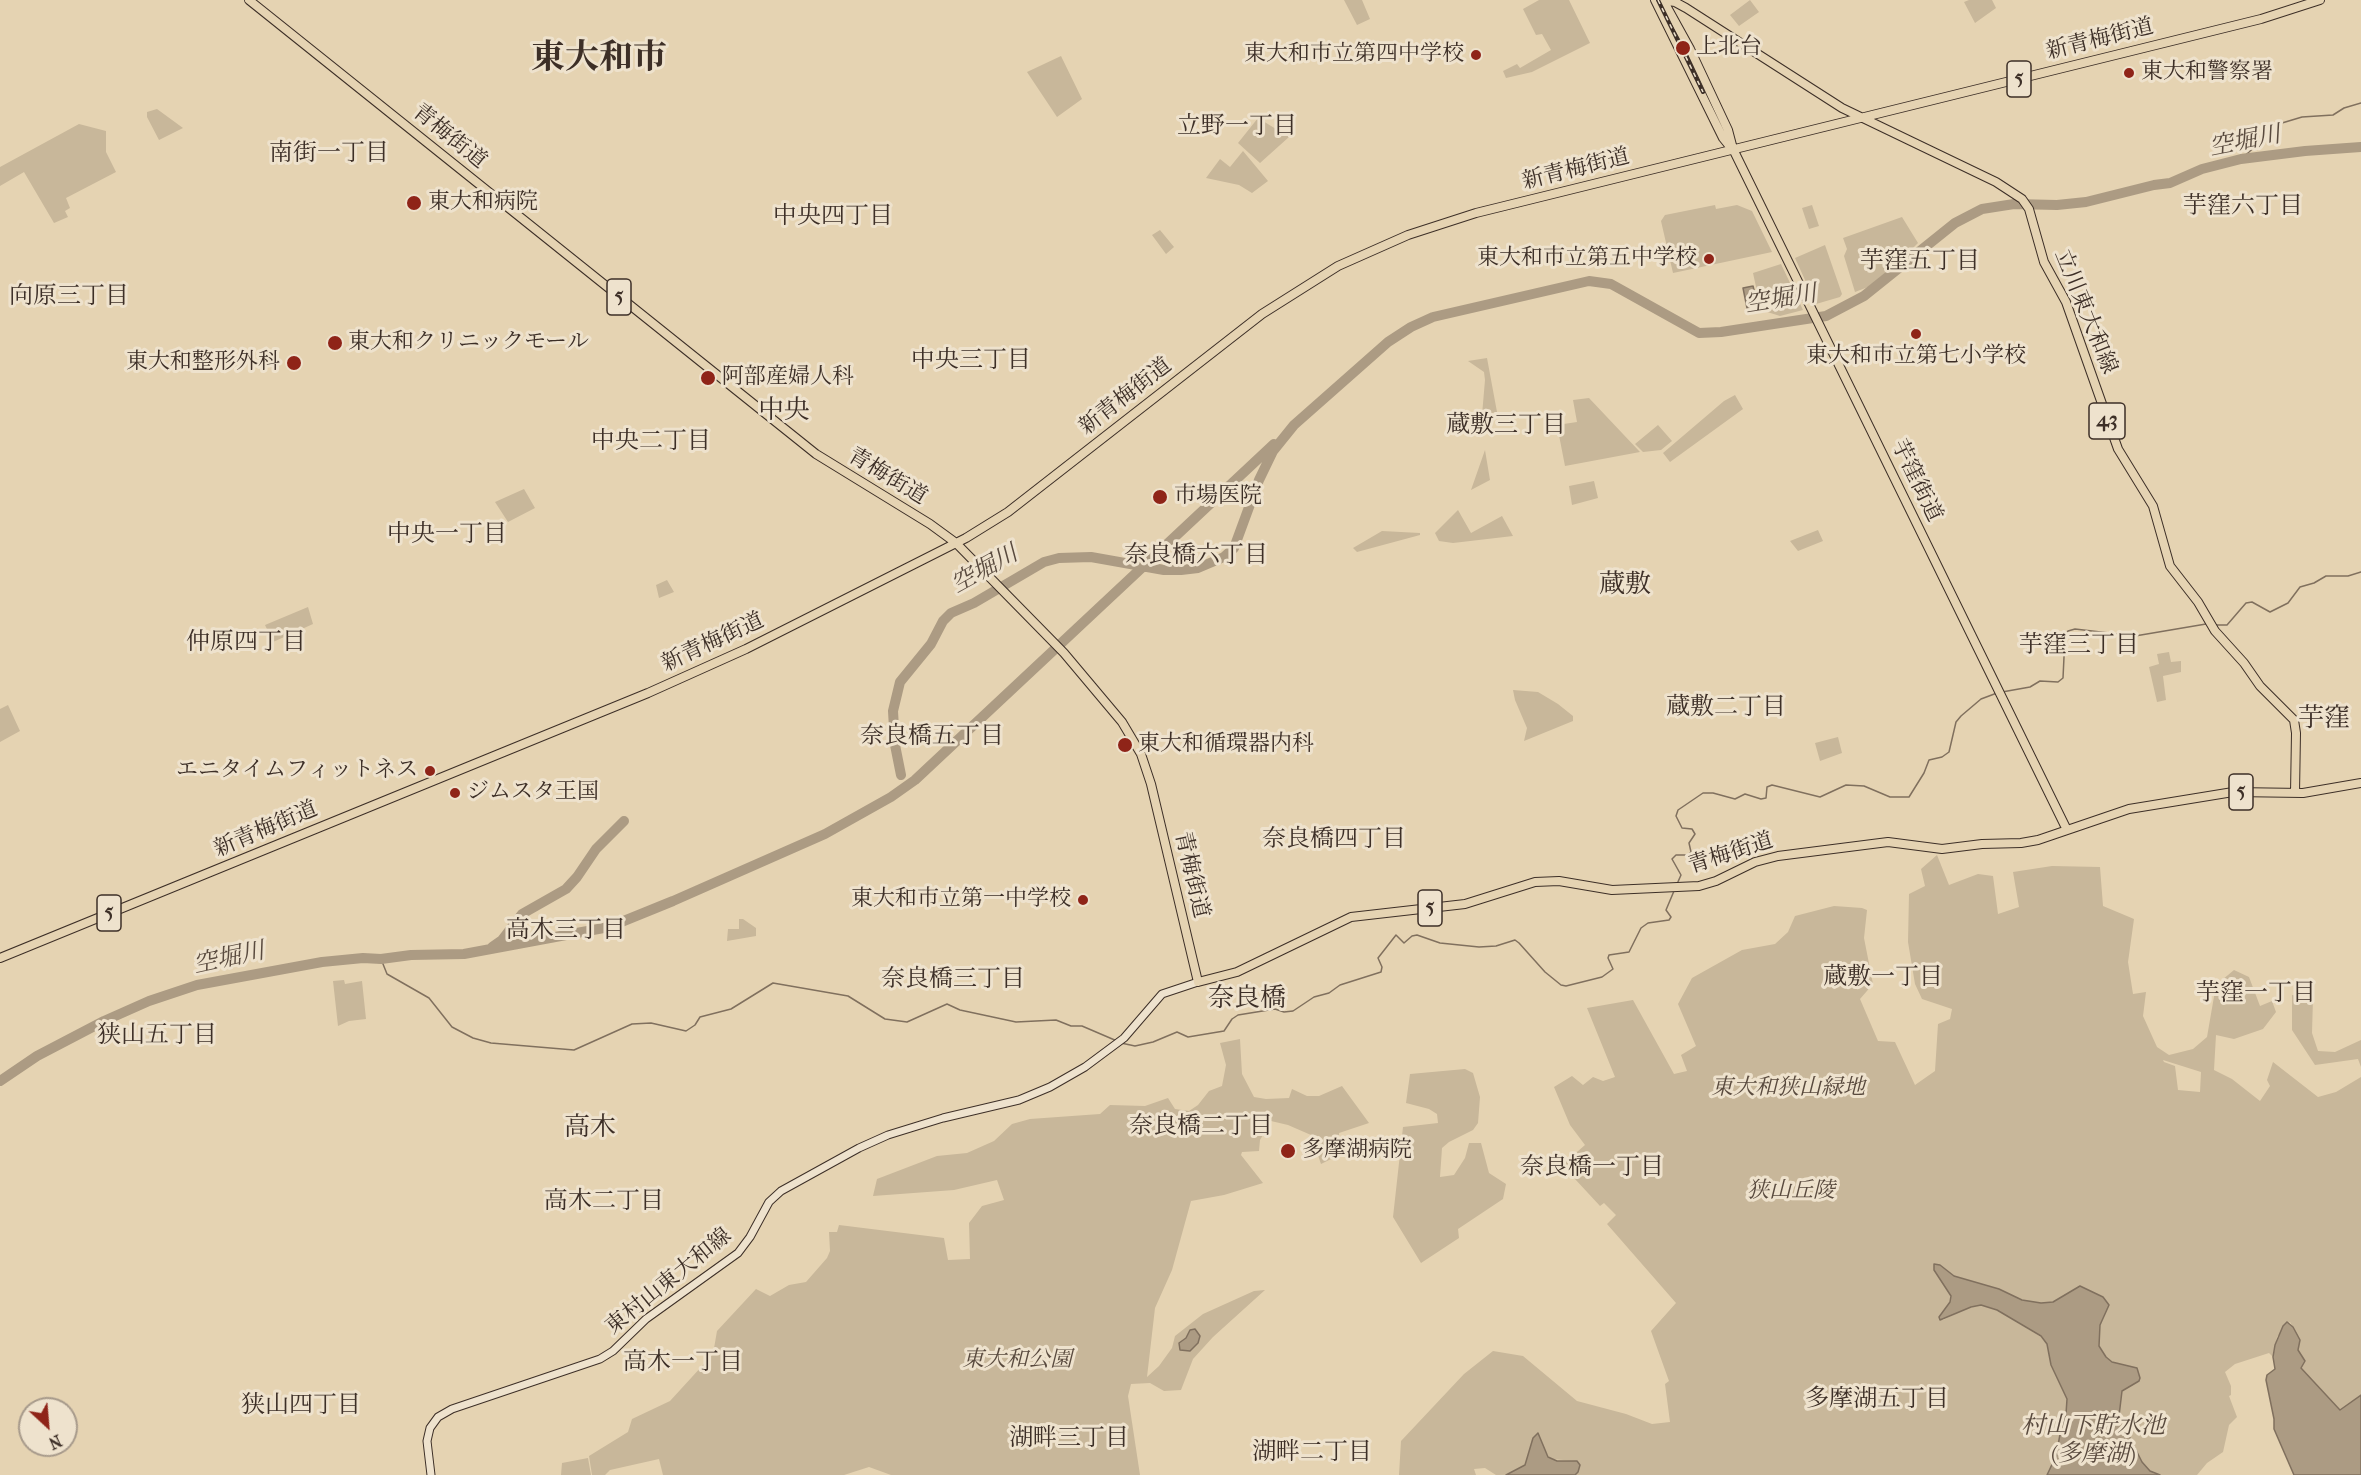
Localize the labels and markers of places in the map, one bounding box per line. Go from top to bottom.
place label: 上北台 [1696,35,1762,61]
marker: 上北台 [1674,39,1692,57]
place label: 東大和市立第四中学校 [1244,42,1464,68]
marker: 東大和市立第四中学校 [1469,48,1483,62]
place label: 東大和警察署 [2141,60,2273,86]
marker: 東大和警察署 [2122,66,2136,80]
place label: 東大和病院 [428,190,538,216]
marker: 東大和病院 [405,194,423,212]
place label: 東大和市立第五中学校 [1477,246,1697,272]
marker: 東大和市立第五中学校 [1702,252,1716,266]
marker: 東大和市立第七小学校 [1909,327,1923,341]
place label: 東大和クリニックモール [348,330,589,356]
marker: 東大和クリニックモール [326,334,344,352]
place label: 東大和市立第七小学校 [1806,344,2026,370]
place label: 東大和整形外科 [126,350,280,376]
marker: 東大和整形外科 [285,354,303,372]
place label: 阿部産婦人科 [722,365,854,391]
marker: 阿部産婦人科 [699,369,717,387]
place label: 市場医院 [1174,484,1262,510]
marker: 市場医院 [1151,488,1169,506]
place label: 東大和循環器内科 [1138,732,1314,758]
marker: 東大和循環器内科 [1116,736,1134,754]
place label: エニタイムフィットネス [176,758,418,784]
marker: エニタイムフィットネス [423,764,437,778]
place label: ジムスタ王国 [467,780,599,806]
marker: ジムスタ王国 [448,786,462,800]
place label: 東大和市立第一中学校 [851,887,1071,913]
marker: 東大和市立第一中学校 [1076,893,1090,907]
place label: 多摩湖病院 [1302,1138,1412,1164]
marker: 多摩湖病院 [1279,1142,1297,1160]

